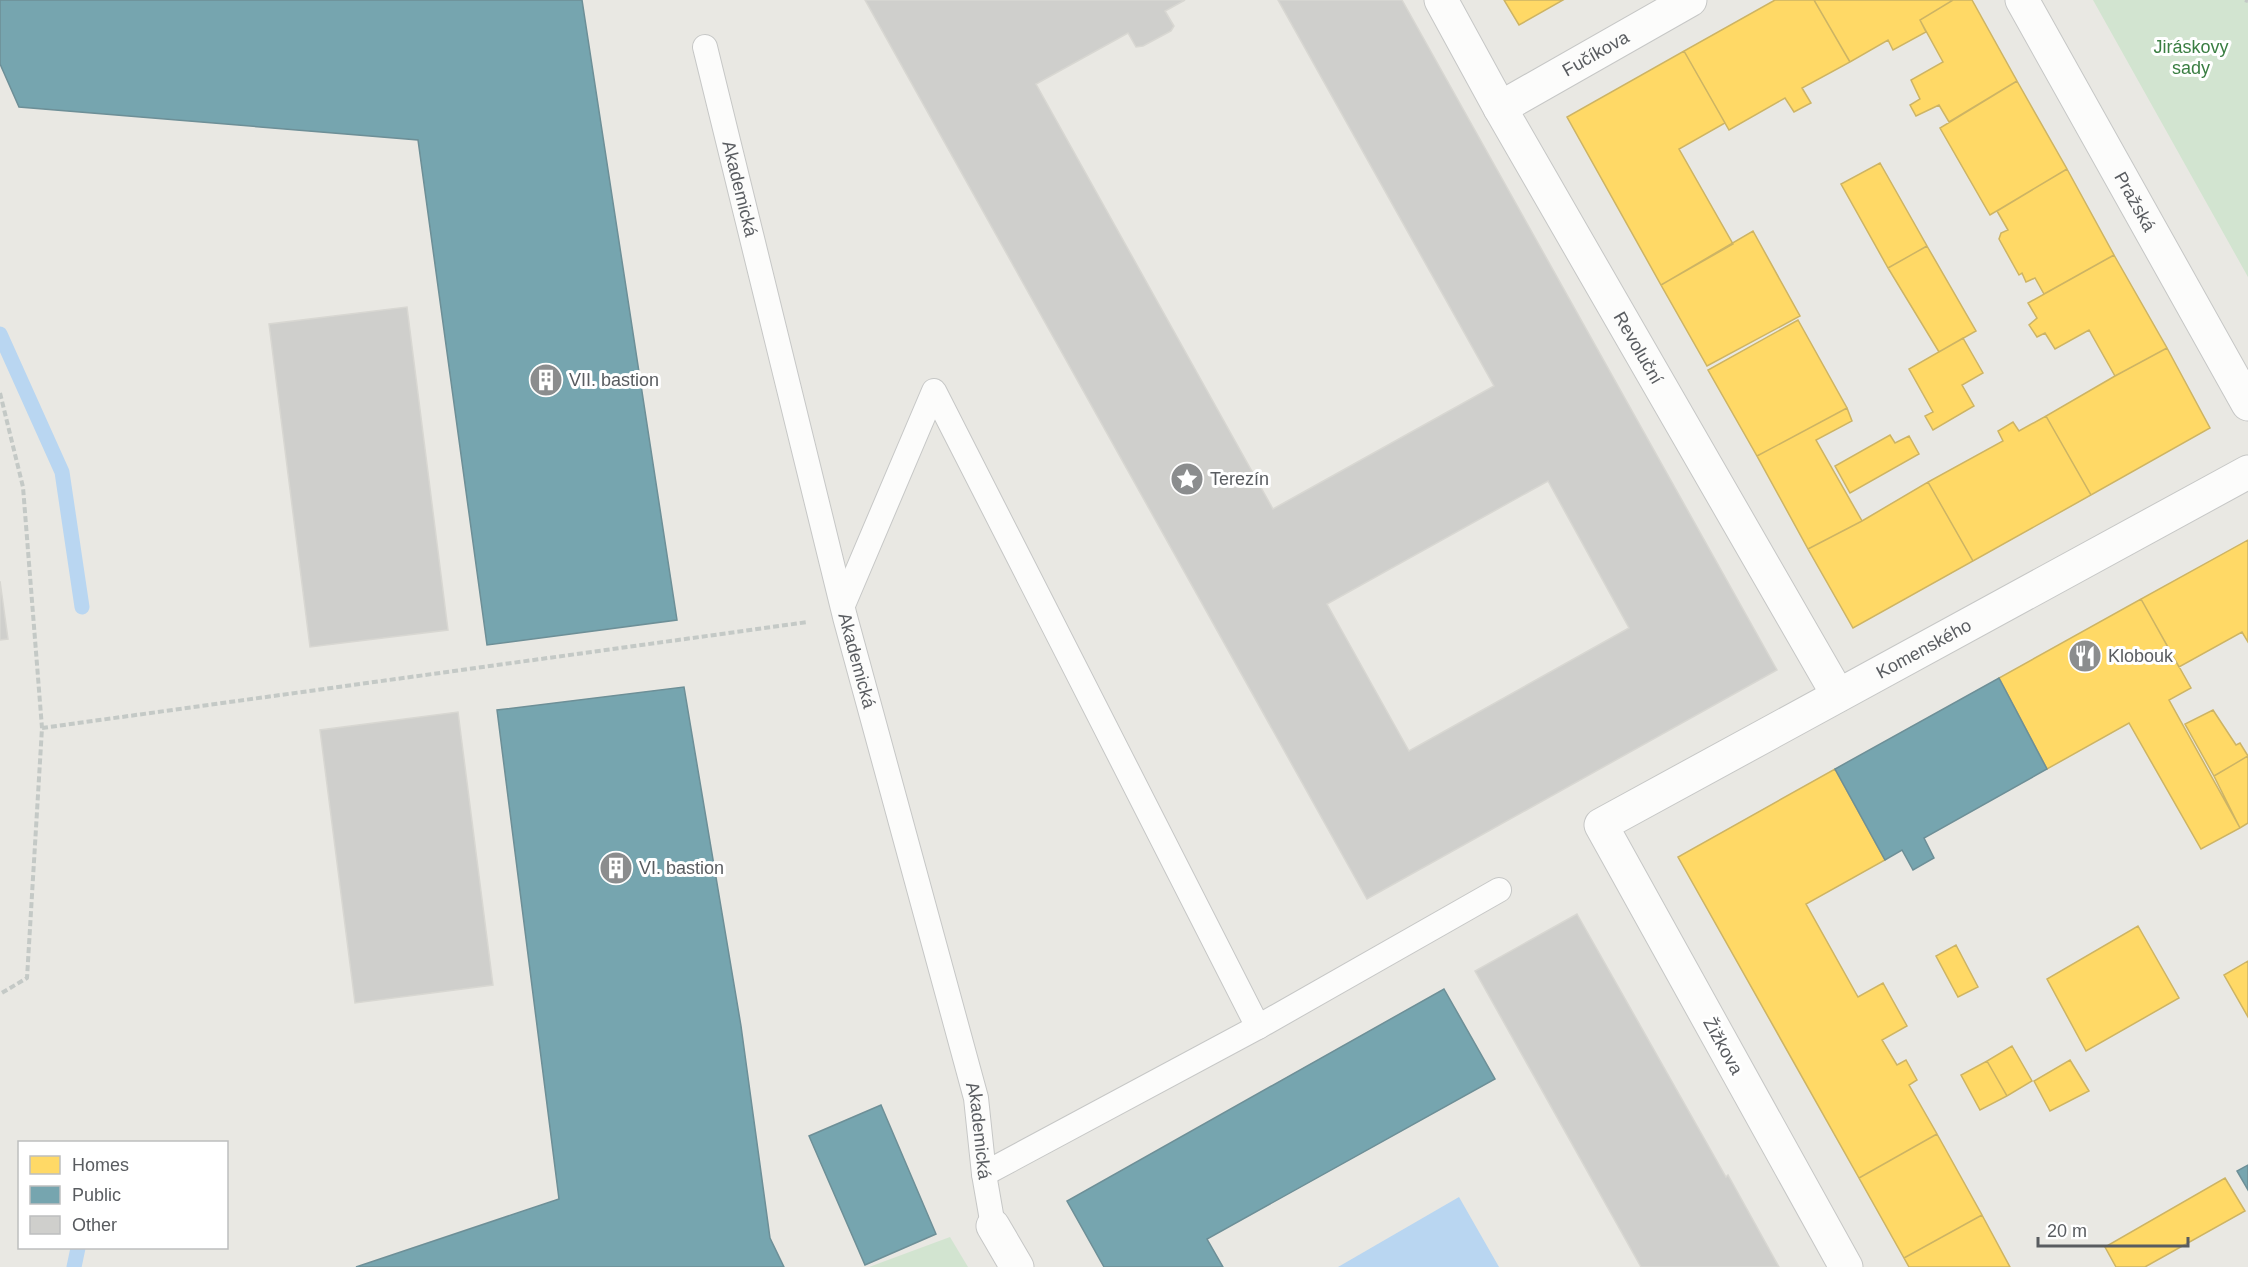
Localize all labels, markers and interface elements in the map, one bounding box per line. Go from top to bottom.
street label: Fučíkova [1559,26,1633,80]
park label: Jiráskovy sady [2153,37,2229,78]
street label: Akademická [718,139,761,240]
street label: Pražská [2110,168,2160,236]
street label: Revoluční [1610,308,1667,388]
building icon: VII. bastion [528,362,564,398]
place label: VII. bastion [569,370,659,390]
place icon: Terezín [1169,461,1205,497]
place label: Terezín [1210,469,1269,489]
street label: Akademická [834,611,880,711]
street label: Komenského [1873,615,1975,683]
restaurant icon: Klobouk [2067,638,2103,674]
place label: Klobouk [2108,646,2174,666]
building icon: VI. bastion [598,850,634,886]
place label: VI. bastion [639,858,724,878]
street label: Žižkova [1699,1014,1747,1079]
street label: Akademická [962,1079,995,1182]
legend [18,1141,228,1249]
text: Homes [72,1155,129,1175]
text: Public [72,1185,121,1205]
scale bar [2038,1210,2188,1248]
text: Other [72,1215,117,1235]
text: 20 m [2047,1221,2087,1241]

